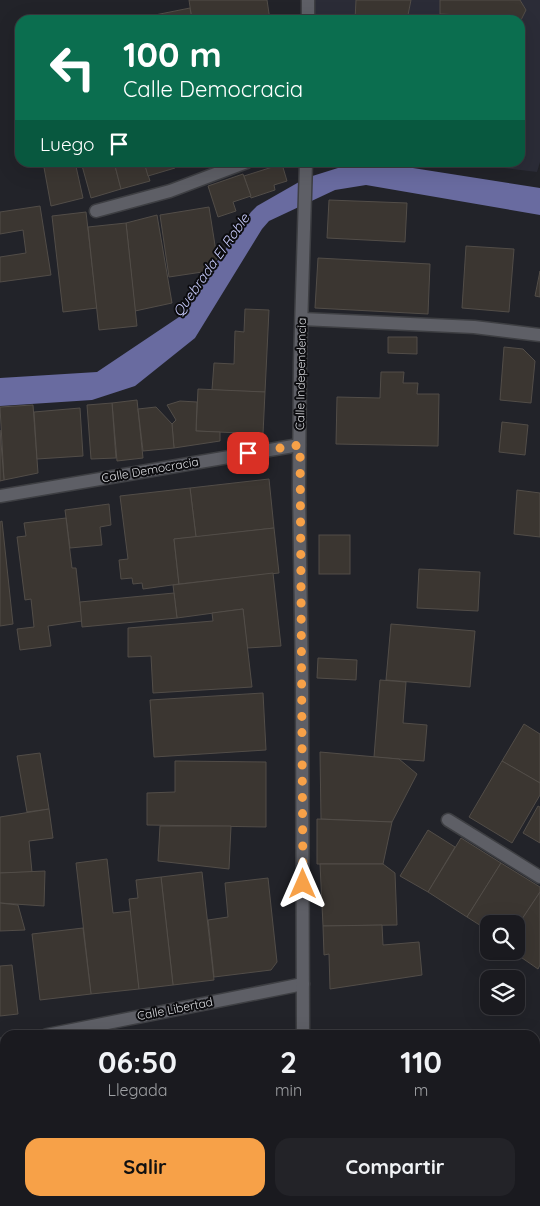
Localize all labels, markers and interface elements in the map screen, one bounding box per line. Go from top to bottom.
text: 100 m [123,32,222,76]
icon: left [40,35,105,100]
text: Calle Democracia [123,75,303,103]
icon: arrive [105,130,133,158]
text: Luego [40,132,95,156]
water label: Quebrada El Roble [169,209,254,320]
street label: Calle Independencia [292,318,309,430]
pin [227,432,269,474]
icon: arrive [234,439,262,467]
street label: Calle Democracia [100,454,200,485]
position arrow [276,857,328,909]
map controls [480,915,525,1015]
button: search [480,915,525,960]
button: layers [480,970,525,1015]
street label: Calle Libertad [136,994,214,1023]
text: 06:50 [98,1043,177,1081]
text: 2 [280,1043,297,1081]
text: 110 [400,1043,442,1081]
text: Llegada [107,1080,167,1100]
text: min [275,1080,302,1100]
text: m [414,1080,428,1100]
button: Salir [25,1138,265,1196]
button: Compartir [275,1138,515,1196]

